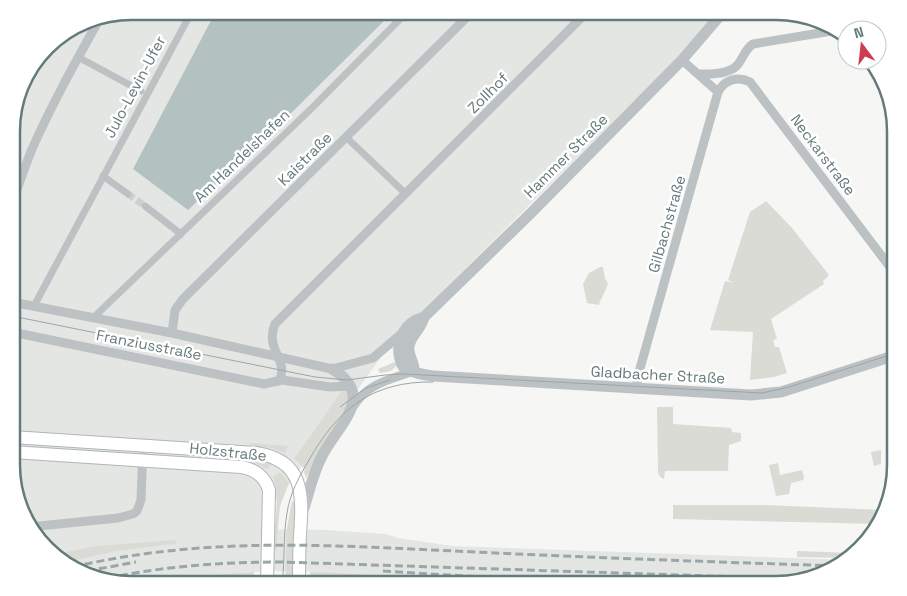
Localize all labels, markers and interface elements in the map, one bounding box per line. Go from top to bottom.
north arrow [837,20,887,70]
text: N [852,23,866,42]
street label: Julo-Levin-Ufer [100,32,170,141]
street label: Zollhof [463,68,512,117]
street label: Am Handelshafen [190,105,293,206]
street label: Hammer Straße [520,110,612,202]
street label: Neckarstraße [787,110,860,199]
street label: Kaistraße [274,128,336,190]
street label: Gilbachstraße [644,173,690,275]
street label: Franziusstraße [95,325,203,364]
street label: Gladbacher Straße [590,361,726,388]
street label: Holzstraße [188,438,268,465]

